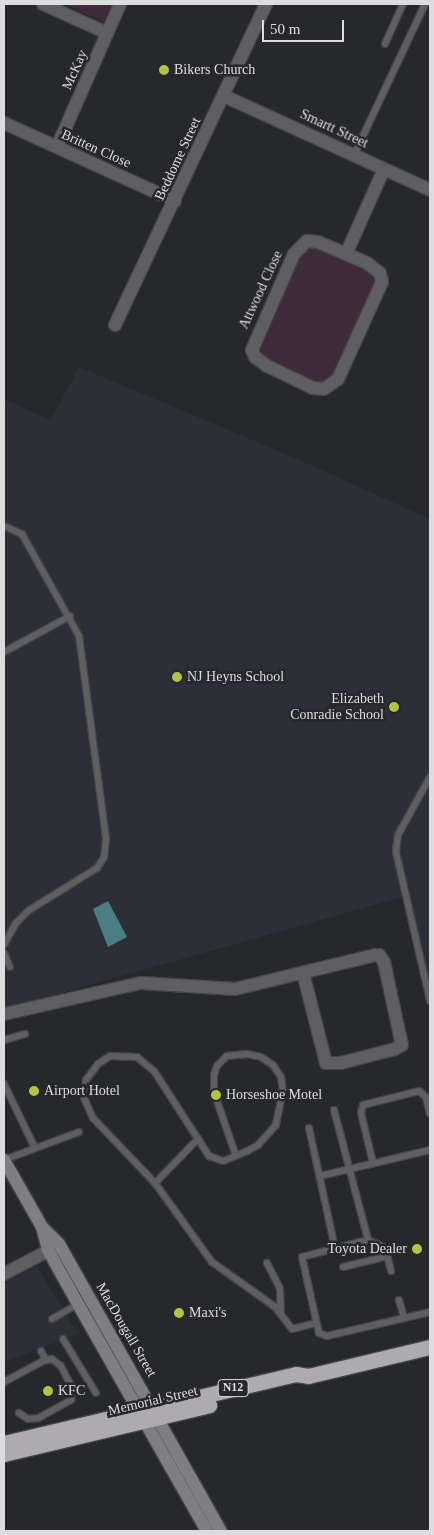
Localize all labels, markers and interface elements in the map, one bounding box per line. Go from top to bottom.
scale bar [264,10,346,42]
text: 50 m [270,21,300,37]
street label: McKay [59,47,91,93]
place label: Bikers Church [174,62,255,78]
marker: Bikers Church [158,64,170,76]
street label: Smartt Street [297,106,371,152]
street label: Beddome Street [151,115,205,203]
street label: Britten Close [59,126,133,172]
street label: Attwood Close [236,248,286,332]
place label: NJ Heyns School [187,669,284,685]
marker: NJ Heyns School [171,671,183,683]
place label: Elizabeth Conradie School [290,691,384,724]
marker: Elizabeth Conradie School [388,701,400,713]
place label: Airport Hotel [44,1083,120,1099]
marker: Airport Hotel [28,1085,40,1097]
place label: Horseshoe Motel [226,1087,322,1103]
marker: Horseshoe Motel [210,1089,222,1101]
place label: Toyota Dealer [328,1241,407,1257]
marker: Toyota Dealer [411,1243,423,1255]
street label: MacDougall Street [92,1280,160,1380]
place label: Maxi's [189,1305,227,1321]
marker: Maxi's [173,1307,185,1319]
road number: N12 [217,1379,249,1398]
place label: KFC [58,1383,85,1399]
street label: Memorial Street [107,1383,199,1419]
marker: KFC [42,1385,54,1397]

